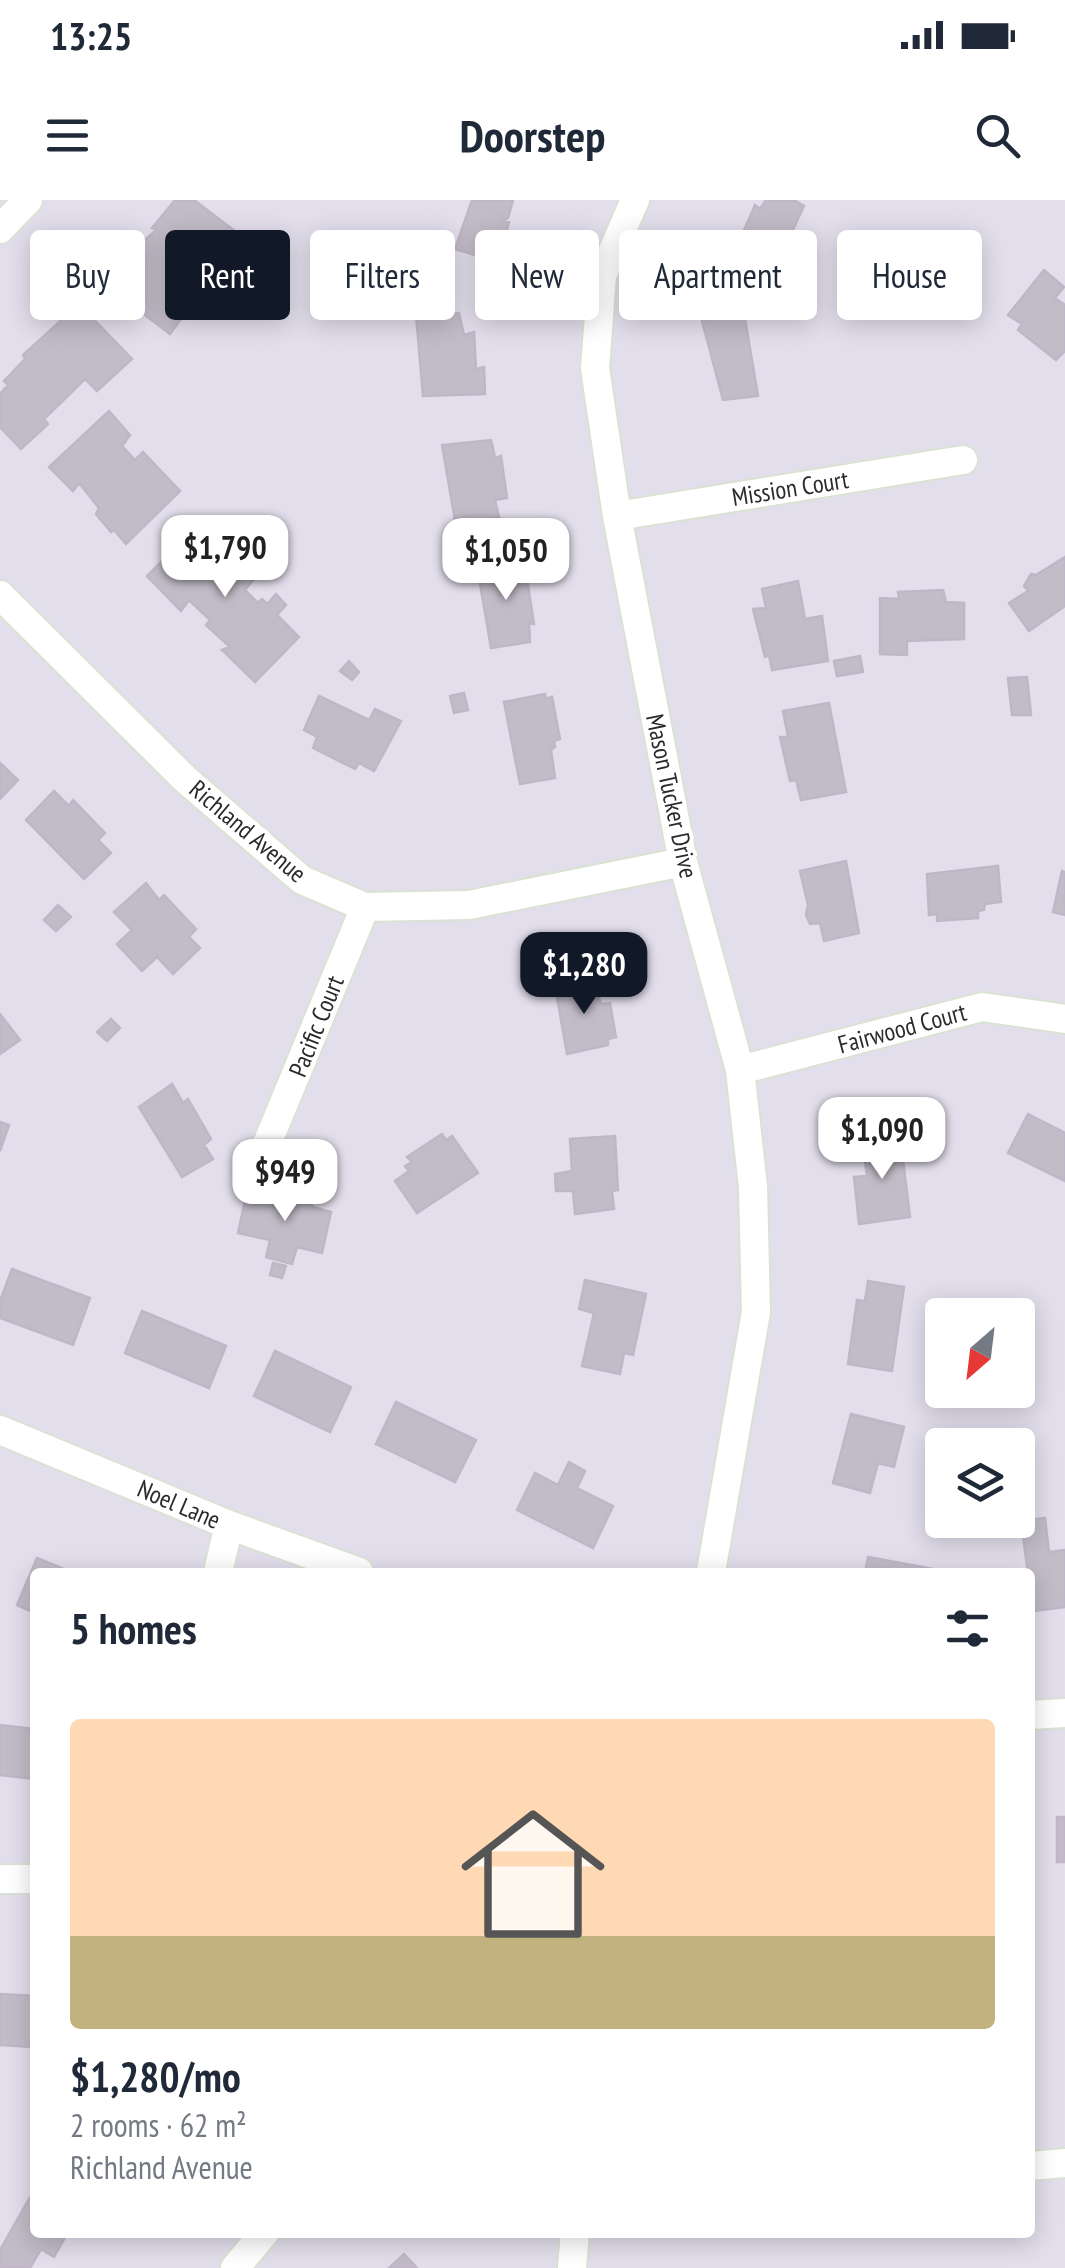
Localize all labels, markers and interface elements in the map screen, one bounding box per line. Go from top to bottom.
text: 13:25 [50,11,132,60]
text: Doorstep [460,106,605,164]
icon: menu [40,108,95,163]
icon: search [970,108,1025,163]
chip: Buy [30,230,145,320]
chip: Rent [165,230,290,320]
chip: Filters [310,230,455,320]
chip: New [475,230,599,320]
chip: Apartment [619,230,817,320]
chip: House [837,230,982,320]
street label: Mission Court [729,463,851,513]
pin: $1,790 [144,515,306,600]
pin: $1,050 [425,518,587,603]
text: $1,790 [183,526,267,568]
text: $1,050 [464,529,548,571]
street label: Mason Tucker Drive [639,711,705,881]
street label: Richland Avenue [183,773,313,889]
pin: $1,280 [503,932,665,1017]
text: $1,280 [542,943,626,985]
street label: Pacific Court [281,971,351,1081]
street label: Fairwood Court [834,995,970,1060]
pin: $1,090 [801,1097,963,1182]
text: $1,090 [840,1108,924,1150]
pin: $949 [226,1139,344,1224]
text: $949 [254,1150,316,1192]
north arrow [925,1298,1035,1408]
map controls [925,1298,1035,1538]
button: layers [925,1428,1035,1538]
street label: Noel Lane [133,1472,225,1536]
text: 5 homes [70,1601,197,1656]
icon: filters [940,1601,995,1656]
icon: home [443,1784,623,1964]
text: $1,280/mo [70,2049,241,2104]
text: 2 rooms · 62 m² [70,2104,247,2146]
text: Richland Avenue [70,2146,253,2188]

